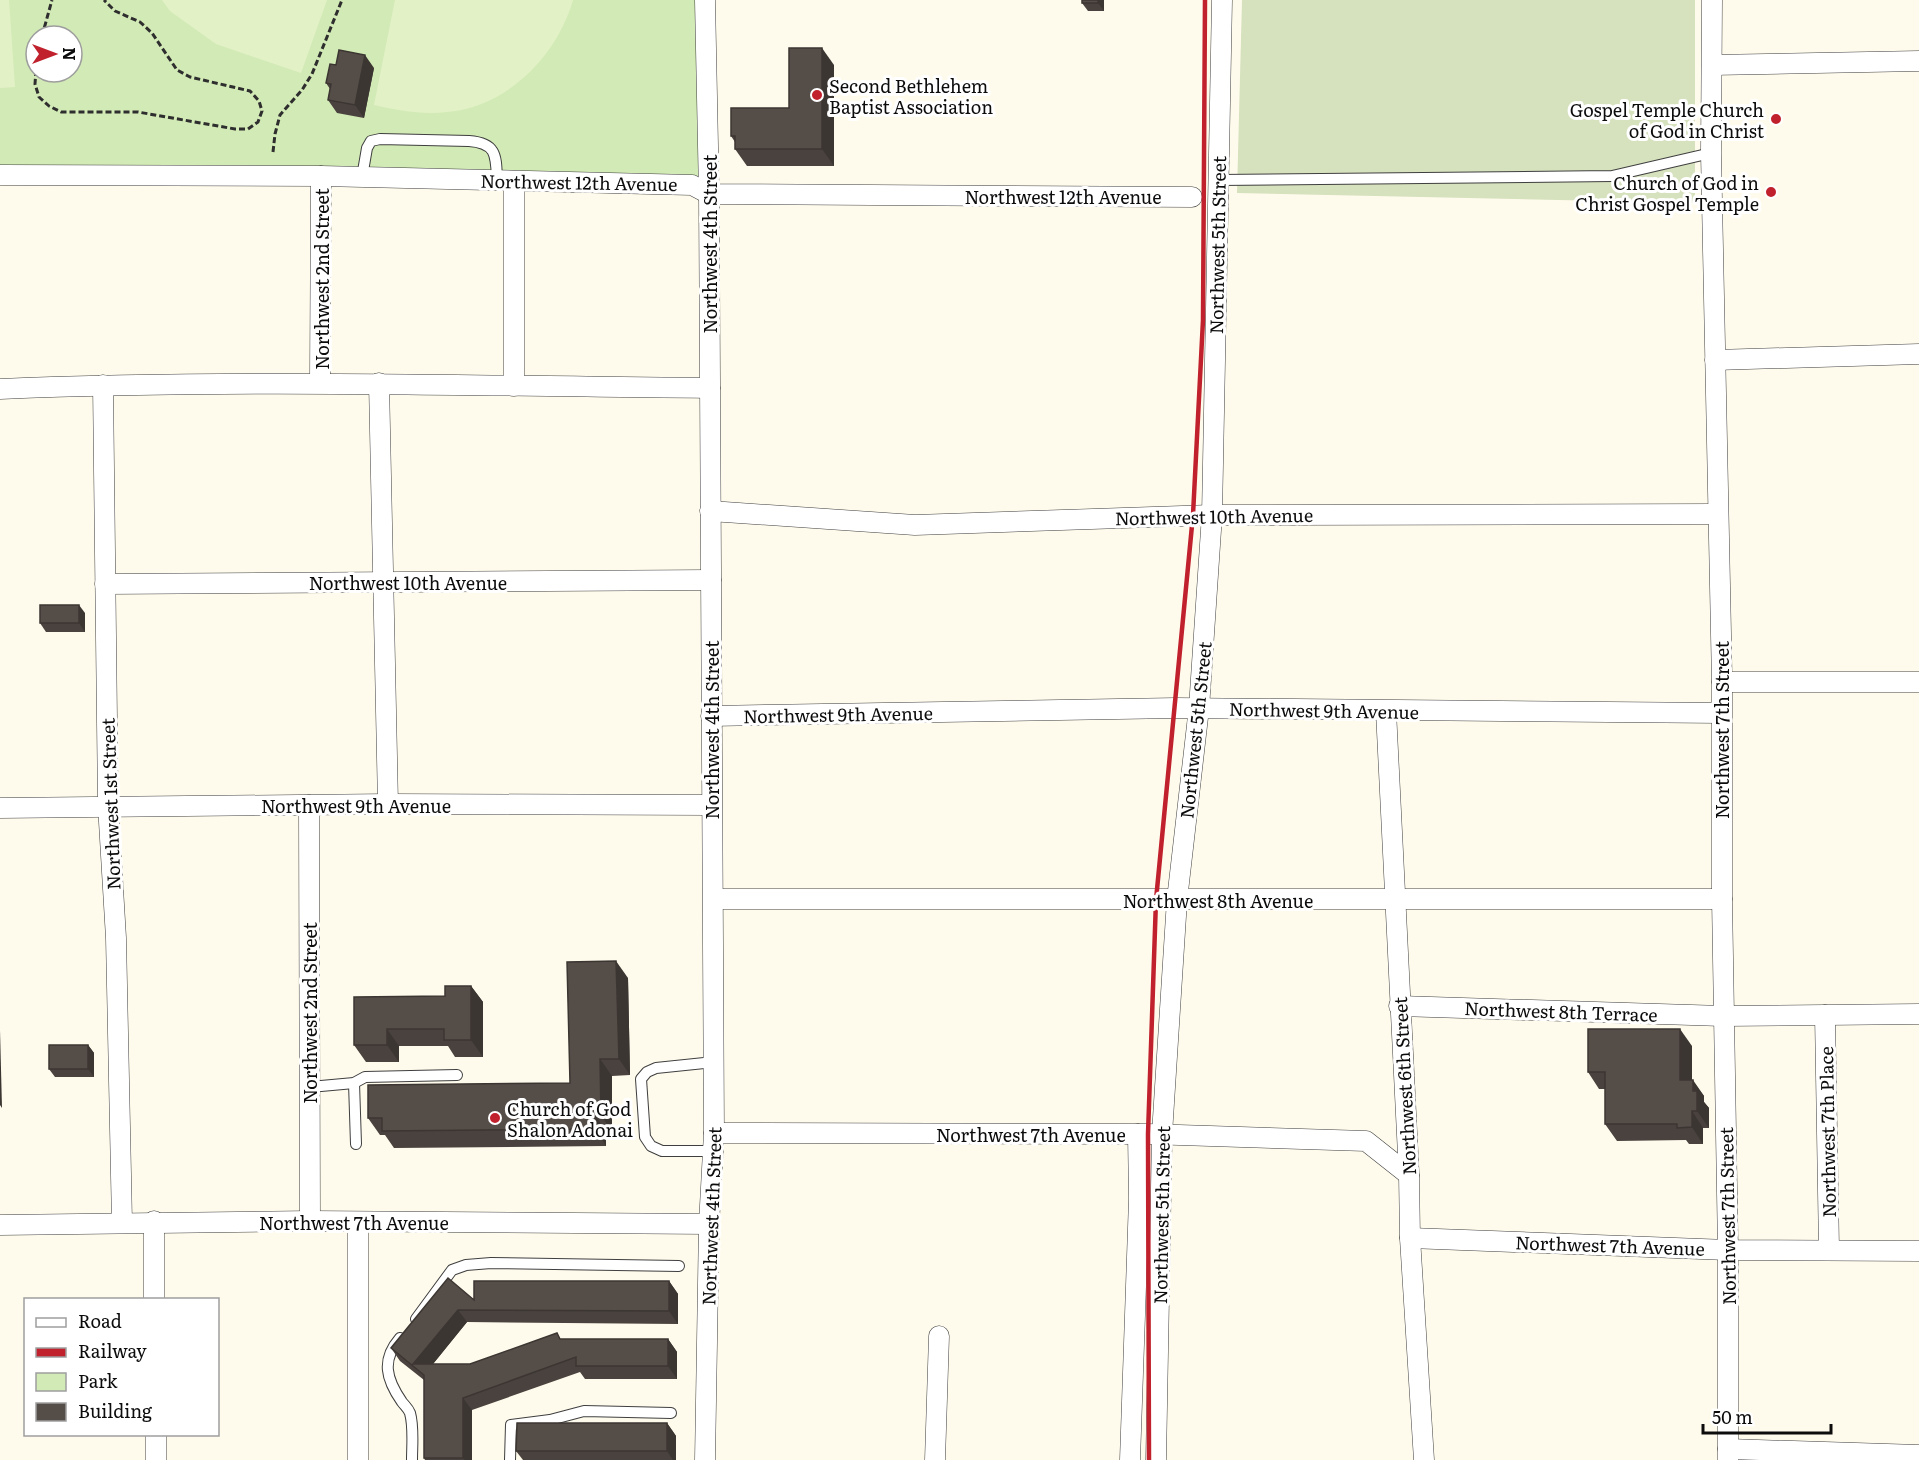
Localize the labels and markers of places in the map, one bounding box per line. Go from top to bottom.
place label: Second Bethlehem Baptist Association [829,72,993,120]
marker: Second Bethlehem Baptist Association [810,88,824,102]
place label: Gospel Temple Church of God in Christ [1570,96,1765,144]
marker: Gospel Temple Church of God in Christ [1769,112,1783,126]
place label: Church of God in Christ Gospel Temple [1575,169,1759,217]
marker: Church of God in Christ Gospel Temple [1764,185,1778,199]
place label: Church of God Shalon Adonai [507,1095,633,1143]
marker: Church of God Shalon Adonai [488,1111,502,1125]

